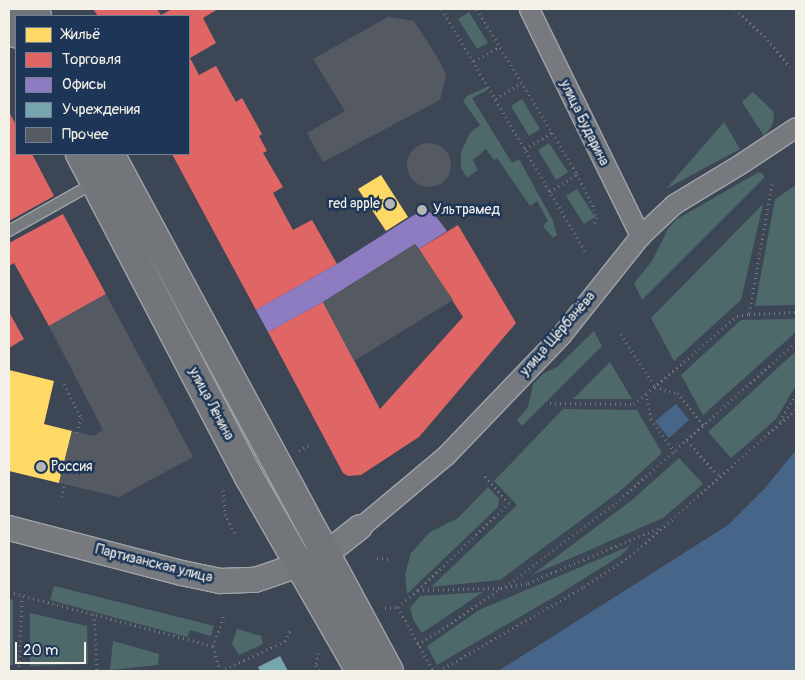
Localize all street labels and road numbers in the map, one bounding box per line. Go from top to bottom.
street label: улица Бударина [556,77,612,169]
street label: улица Щербанёва [517,288,599,380]
street label: улица Ленина [185,365,237,443]
street label: Партизанская улица [94,541,214,587]

